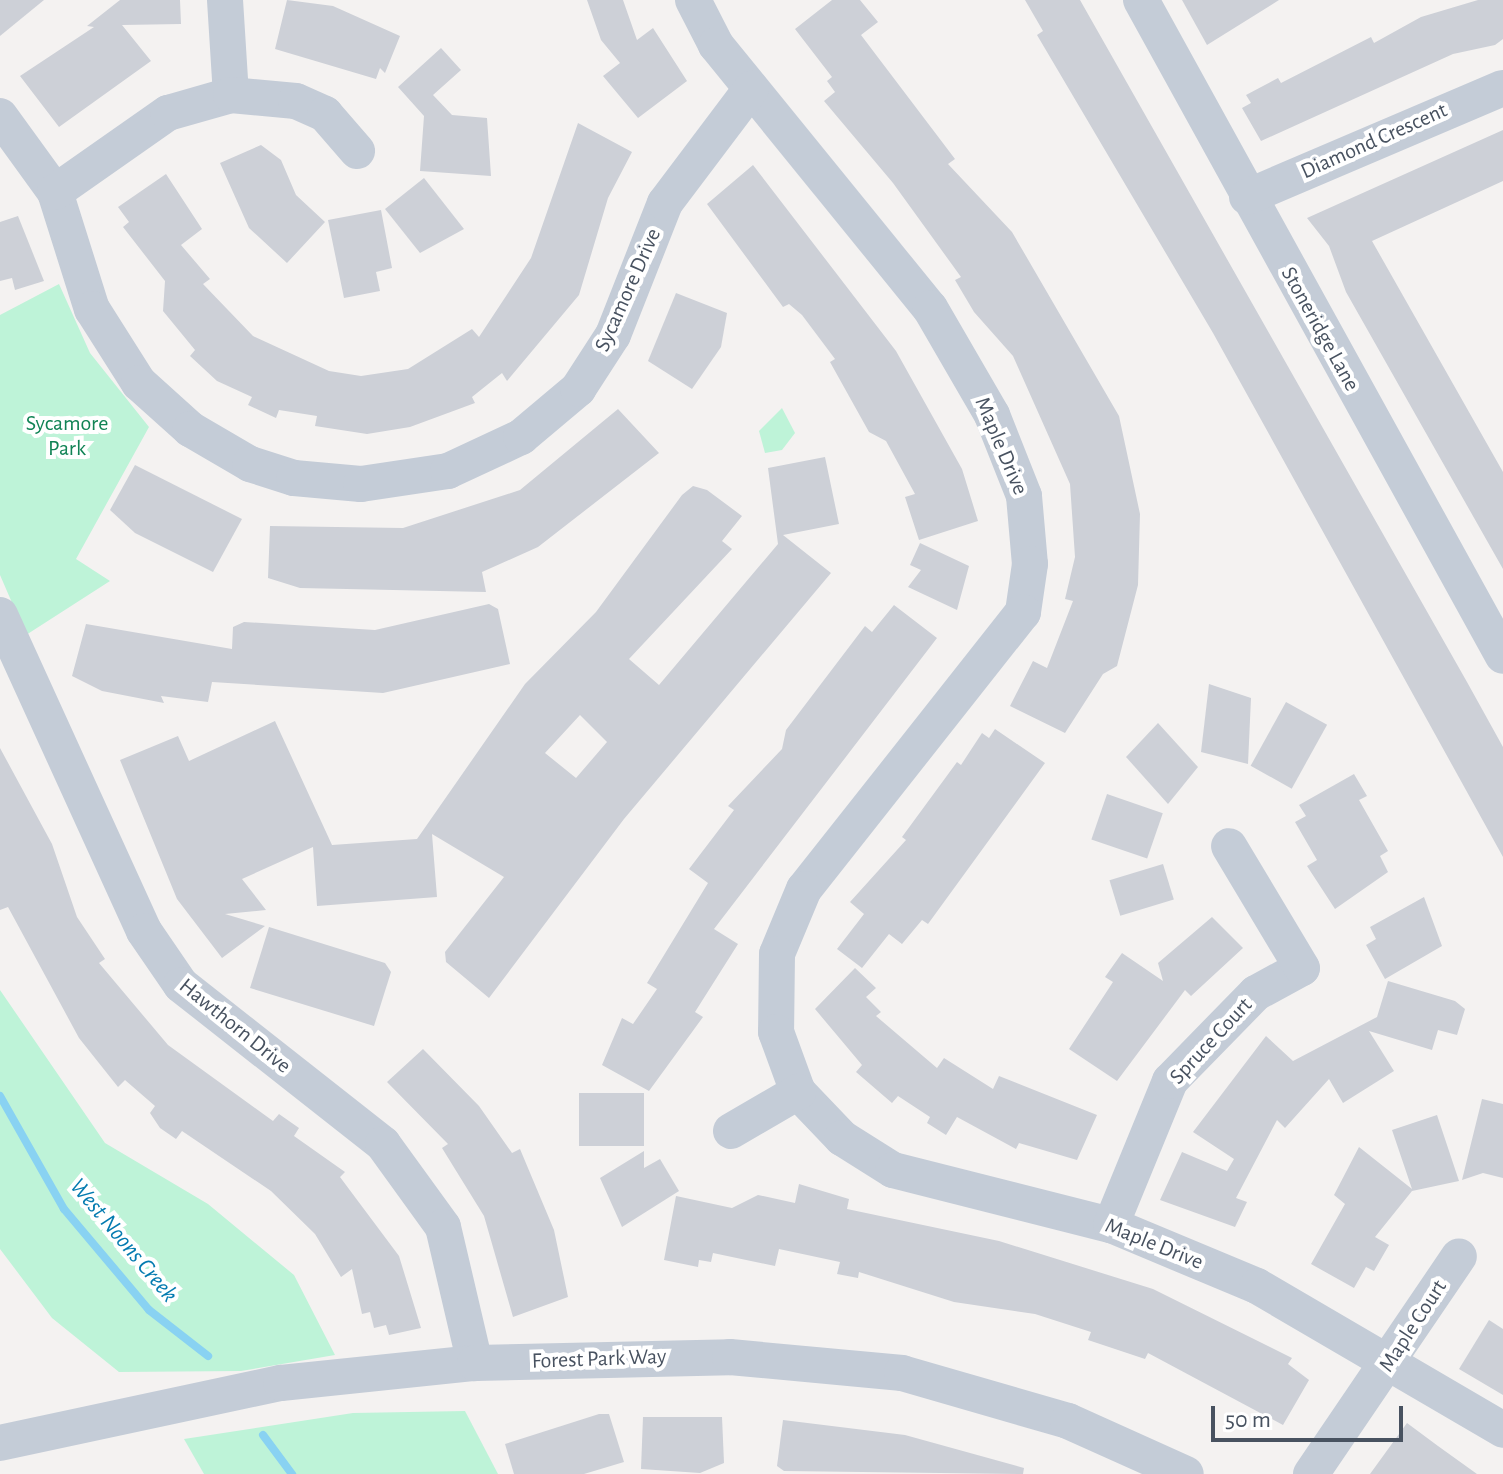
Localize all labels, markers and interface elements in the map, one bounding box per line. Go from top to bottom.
street label: Diamond Crescent [1297,97,1451,185]
street label: Sycamore Drive [589,224,667,356]
street label: Stoneridge Lane [1275,262,1365,396]
street label: Maple Drive [969,393,1033,499]
park label: Sycamore Park [26,410,108,462]
street label: Hawthorn Drive [174,973,296,1079]
street label: Spruce Court [1164,992,1258,1090]
water label: West Noons Creek [63,1173,183,1309]
street label: Maple Drive [1101,1212,1207,1276]
street label: Maple Court [1373,1275,1453,1377]
street label: Forest Park Way [531,1343,667,1375]
scale bar [1215,1390,1407,1440]
text: 50 m [1225,1408,1271,1432]

